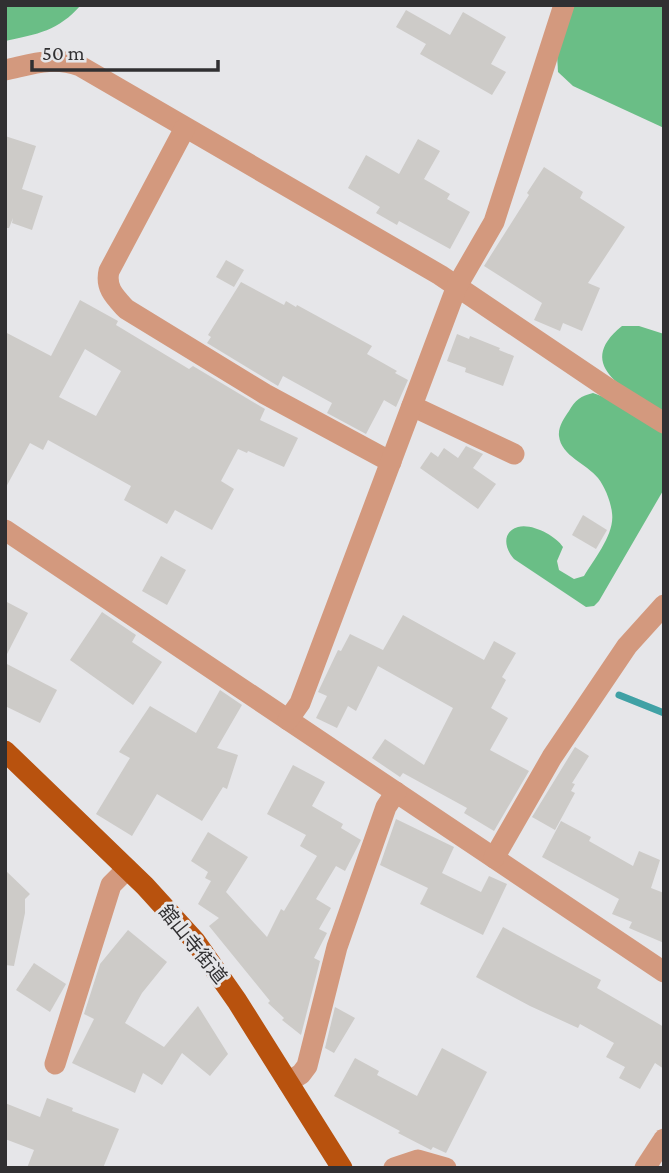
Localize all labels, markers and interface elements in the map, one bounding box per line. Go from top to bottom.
scale bar [32,28,217,72]
text: 50 m [42,41,85,65]
street label: 舘山寺街道 [155,900,231,988]

